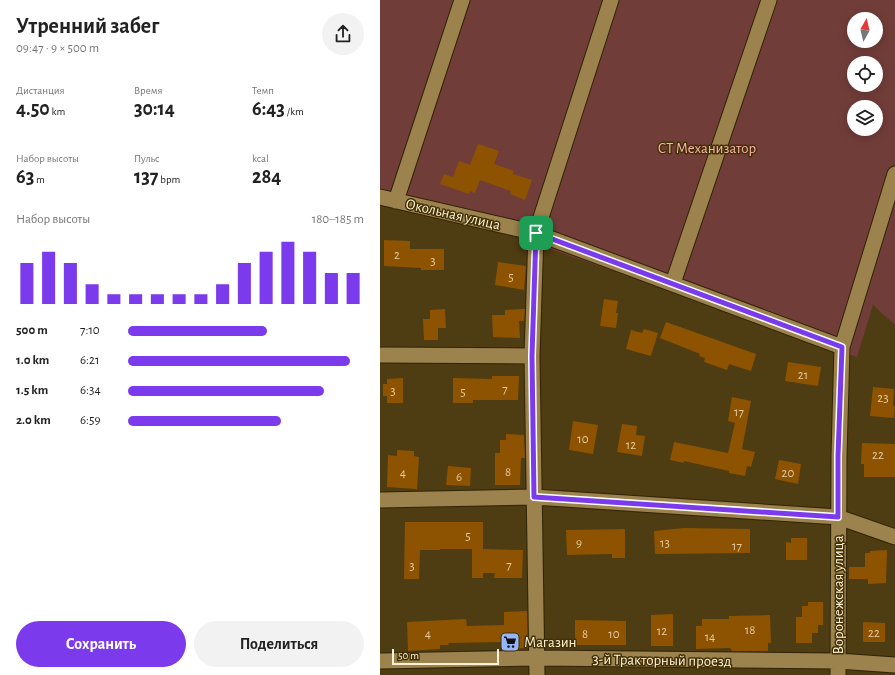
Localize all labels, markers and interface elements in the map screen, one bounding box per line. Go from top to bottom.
north arrow [847,12,883,48]
map controls [847,12,883,136]
button: share [322,13,364,55]
text: Утренний забег [16,15,159,37]
text: 09:47 · 9 × 500 m [16,42,99,55]
button: locate [847,56,883,92]
text: Дистанция [16,85,65,96]
text: Время [134,85,163,96]
text: Темп [252,85,274,96]
text: 4.50 [16,99,50,119]
text: 30:14 [134,99,175,119]
text: 6:43 [252,99,285,119]
button: layers [847,100,883,136]
text: km [50,106,65,117]
text: /km [285,106,304,117]
park label: СТ Механизатор [658,141,757,156]
text: Набор высоты [16,153,79,164]
text: Пульс [134,153,160,164]
text: kcal [252,153,269,164]
text: 63 [16,167,34,187]
text: 137 [134,167,158,187]
text: 284 [252,167,281,187]
text: m [34,174,45,185]
text: bpm [158,174,180,185]
street label: Окольная улица [404,196,502,233]
text: Набор высоты [16,213,90,226]
text: 180–185 m [312,213,364,226]
pin [519,216,553,250]
icon: arrive [525,222,547,244]
house number: 2 [394,249,400,262]
house number: 3 [430,255,436,268]
house number: 5 [508,271,514,284]
text: 500 m [16,324,48,337]
text: 7:10 [80,324,100,337]
text: 1.0 km [16,354,49,367]
text: 6:21 [80,354,99,367]
house number: 21 [798,369,808,382]
house number: 7 [502,383,508,396]
text: 1.5 km [16,384,48,397]
text: 6:34 [80,384,101,397]
house number: 3 [390,385,396,398]
house number: 5 [460,386,466,399]
house number: 23 [877,392,889,405]
house number: 17 [734,406,745,419]
text: 2.0 km [16,414,51,427]
text: 6:59 [80,414,101,427]
house number: 10 [577,433,589,446]
house number: 12 [626,439,636,452]
house number: 22 [872,449,884,462]
house number: 8 [505,466,511,479]
house number: 4 [400,467,406,480]
house number: 20 [782,467,795,480]
house number: 6 [456,471,462,484]
house number: 5 [465,530,471,543]
street label: Воронежская улица [831,535,846,655]
house number: 9 [576,537,582,550]
house number: 13 [660,537,670,550]
house number: 17 [732,540,743,553]
house number: 7 [506,559,512,572]
house number: 3 [409,560,415,573]
button: Сохранить [16,621,186,667]
button: Поделиться [194,621,364,667]
house number: 18 [745,624,755,637]
house number: 12 [657,625,667,638]
house number: 22 [868,627,880,640]
house number: 4 [425,628,431,641]
house number: 8 [582,628,588,641]
house number: 10 [608,628,620,641]
supermarket icon: Магазин [499,631,521,653]
house number: 14 [705,631,715,644]
place label: Магазин [524,635,577,650]
scale bar [392,647,499,666]
text: 50 m [398,650,419,661]
street label: 3-й Тракторный проезд [592,652,732,669]

